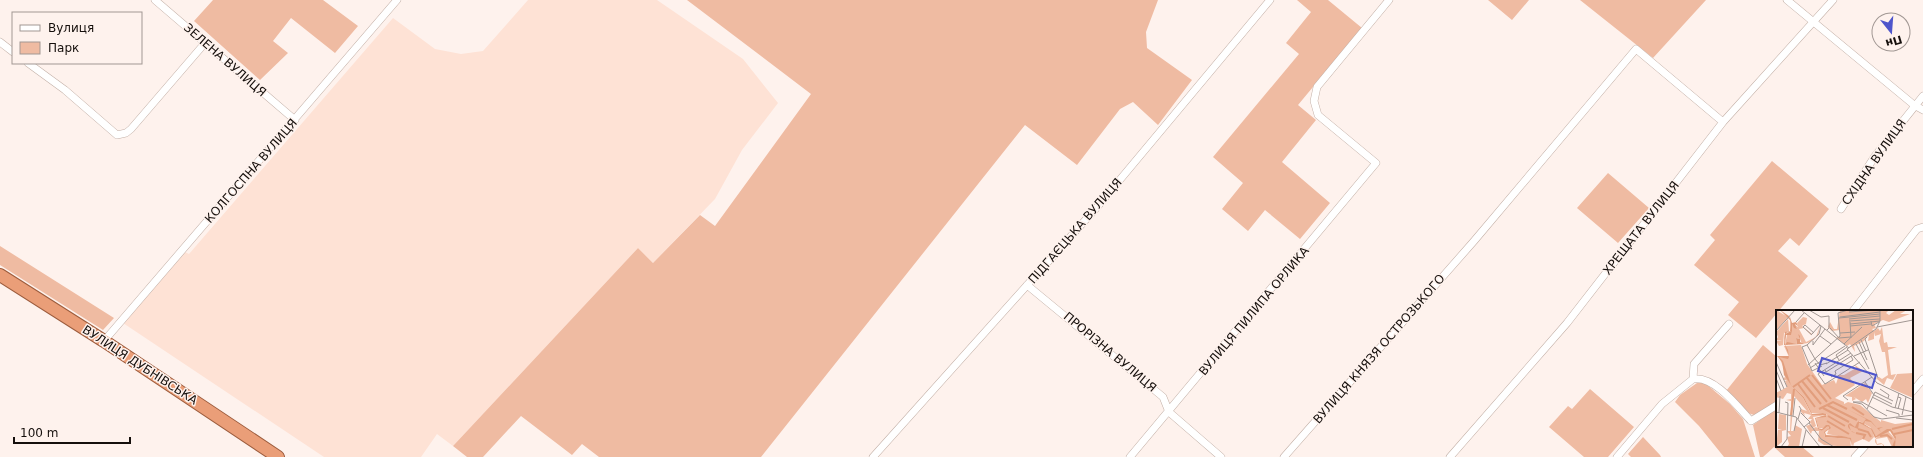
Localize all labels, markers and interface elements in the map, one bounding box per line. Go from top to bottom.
legend [12,12,142,64]
north arrow [1871,12,1911,52]
text: Вулиця [48,21,94,35]
street label: ЗЕЛЕНА ВУЛИЦЯ [181,21,269,99]
text: Пн [1884,32,1904,50]
text: Парк [48,41,79,55]
street label: КОЛГОСПНА ВУЛИЦЯ [202,116,300,226]
street label: СХІДНА ВУЛИЦЯ [1839,116,1909,208]
street label: ПІДГАЄЦЬКА ВУЛИЦЯ [1025,175,1125,287]
street label: ХРЕЩАТА ВУЛИЦЯ [1600,178,1682,278]
street label: ВУЛИЦЯ ПИЛИПА ОРЛИКА [1196,243,1312,378]
street label: ВУЛИЦЯ КНЯЗЯ ОСТРОЗЬКОГО [1310,271,1448,427]
street label: ПРОРІЗНА ВУЛИЦЯ [1061,309,1159,395]
inset map [1776,310,1913,447]
street label: ВУЛИЦЯ ДУБНІВСЬКА [80,323,201,408]
scale bar [14,419,130,445]
text: 100 m [20,426,58,440]

